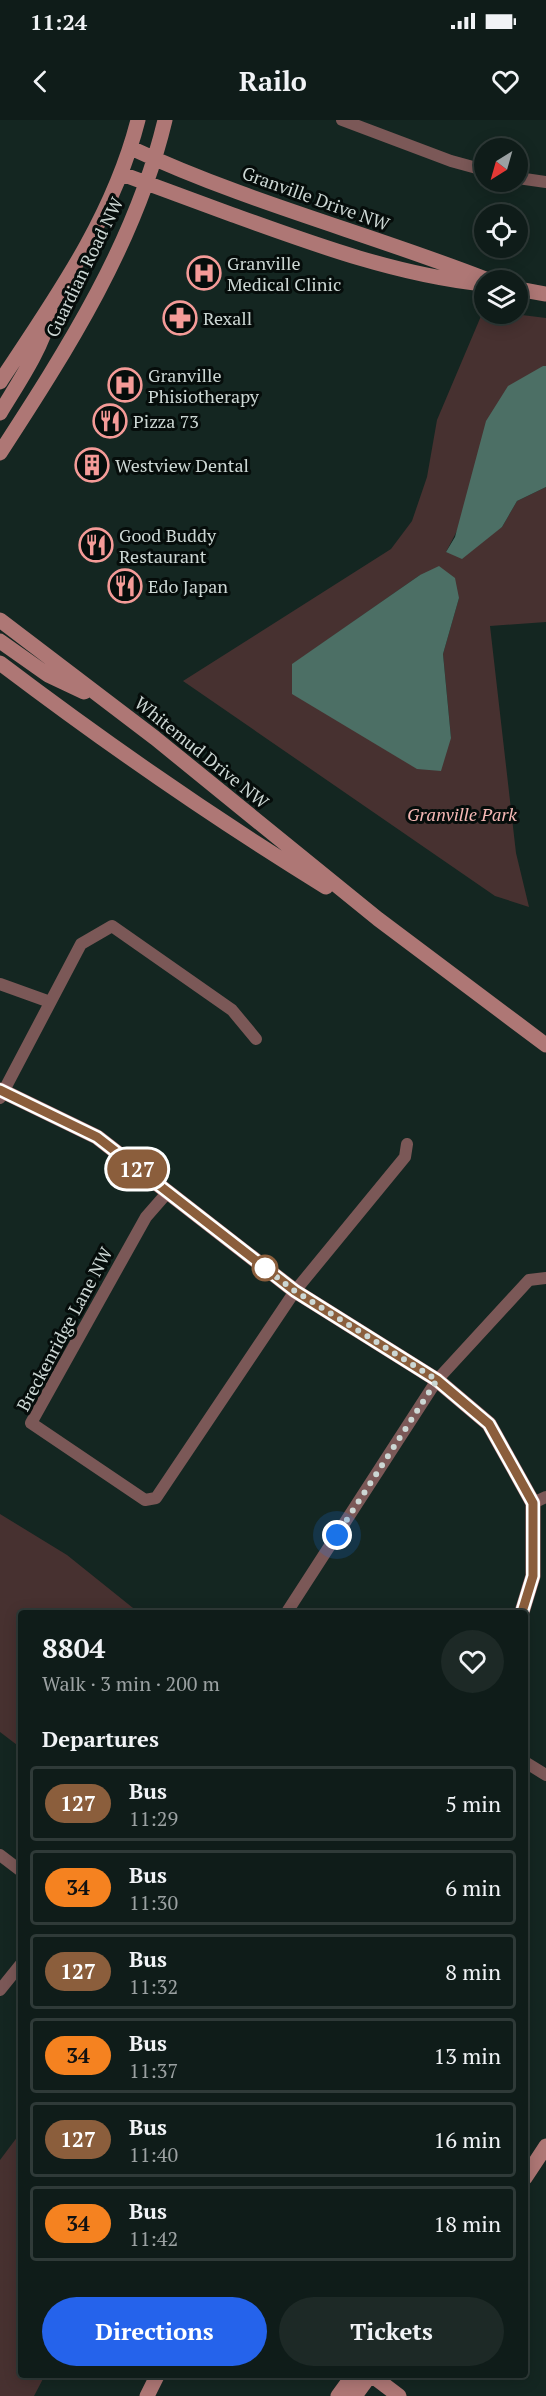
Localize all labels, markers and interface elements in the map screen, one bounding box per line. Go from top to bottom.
text: 11:24 [30,7,87,36]
text: Railo [239,63,307,99]
icon: back [24,65,57,98]
icon: heart [489,65,522,98]
north arrow [474,138,528,192]
map controls [474,138,528,324]
street label: Granville Drive NW [239,160,393,236]
street label: Guardian Road NW [40,193,128,341]
button: locate [474,204,528,258]
place label: Granville Medical Clinic [227,251,341,296]
hospital icon: Granville Medical Clinic [186,255,222,291]
button: layers [474,270,528,324]
pharmacy icon: Rexall [162,300,198,336]
place label: Rexall [203,306,252,330]
place label: Granville Phisiotherapy [148,363,260,408]
hospital icon: Granville Phisiotherapy [107,367,143,403]
restaurant icon: Pizza 73 [92,403,128,439]
place label: Pizza 73 [133,409,199,433]
building icon: Westview Dental [74,447,110,483]
place label: Westview Dental [115,453,249,477]
place label: Good Buddy Restaurant [119,523,217,568]
restaurant icon: Good Buddy Restaurant [78,527,114,563]
restaurant icon: Edo Japan [107,568,143,604]
place label: Edo Japan [148,574,228,598]
street label: Whitemud Drive NW [130,690,274,814]
park label: Granville Park [407,802,517,826]
line badge: 127 [102,1150,172,1188]
text: 127 [119,1155,155,1183]
street label: Breckenridge Lane NW [11,1243,118,1415]
unlabelled marker [252,1255,278,1281]
your location [322,1520,352,1550]
text: 8804 [42,1629,105,1666]
button: heart [441,1630,504,1693]
text: Walk · 3 min · 200 m [42,1670,220,1697]
text: Departures [42,1724,159,1753]
text: Bus [129,1776,167,1805]
text: 127 [60,1789,96,1817]
text: 5 min [445,1789,501,1818]
text: 11:29 [129,1805,178,1832]
text: Bus [129,1860,167,1889]
text: 34 [66,1873,90,1901]
text: 6 min [445,1873,501,1902]
text: 11:30 [129,1889,178,1916]
text: Bus [129,1944,167,1973]
text: 127 [60,1957,96,1985]
text: 8 min [445,1957,501,1986]
text: 11:32 [129,1973,178,2000]
text: Bus [129,2028,167,2057]
text: 34 [66,2041,90,2069]
text: 13 min [434,2041,501,2070]
text: 11:37 [129,2057,178,2084]
text: Bus [129,2112,167,2141]
text: 127 [60,2125,96,2153]
text: 16 min [434,2125,501,2154]
text: 11:40 [129,2141,178,2168]
text: Bus [129,2196,167,2225]
text: 34 [66,2209,90,2237]
text: 18 min [434,2209,501,2238]
text: 11:42 [129,2225,178,2252]
button: Directions [42,2297,267,2366]
button: Tickets [279,2297,504,2366]

